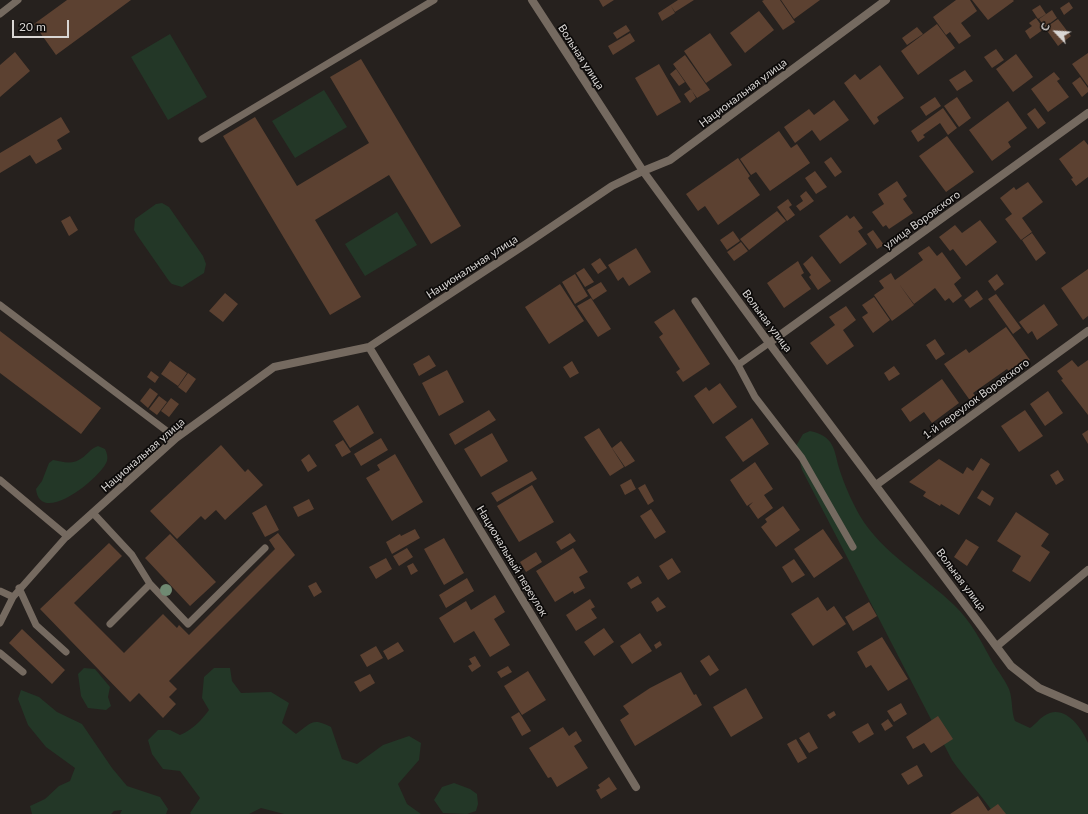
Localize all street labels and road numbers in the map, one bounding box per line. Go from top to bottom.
street label: Вольная улица [555,22,607,92]
street label: Национальная улица [697,56,789,130]
street label: улица Воровского [881,188,963,252]
street label: Национальная улица [424,233,520,301]
street label: Вольная улица [739,287,795,355]
street label: 1-й переулок Воровского [920,356,1032,442]
street label: Национальная улица [99,415,187,495]
street label: Национальный переулок [474,503,550,619]
street label: Вольная улица [933,546,989,614]

